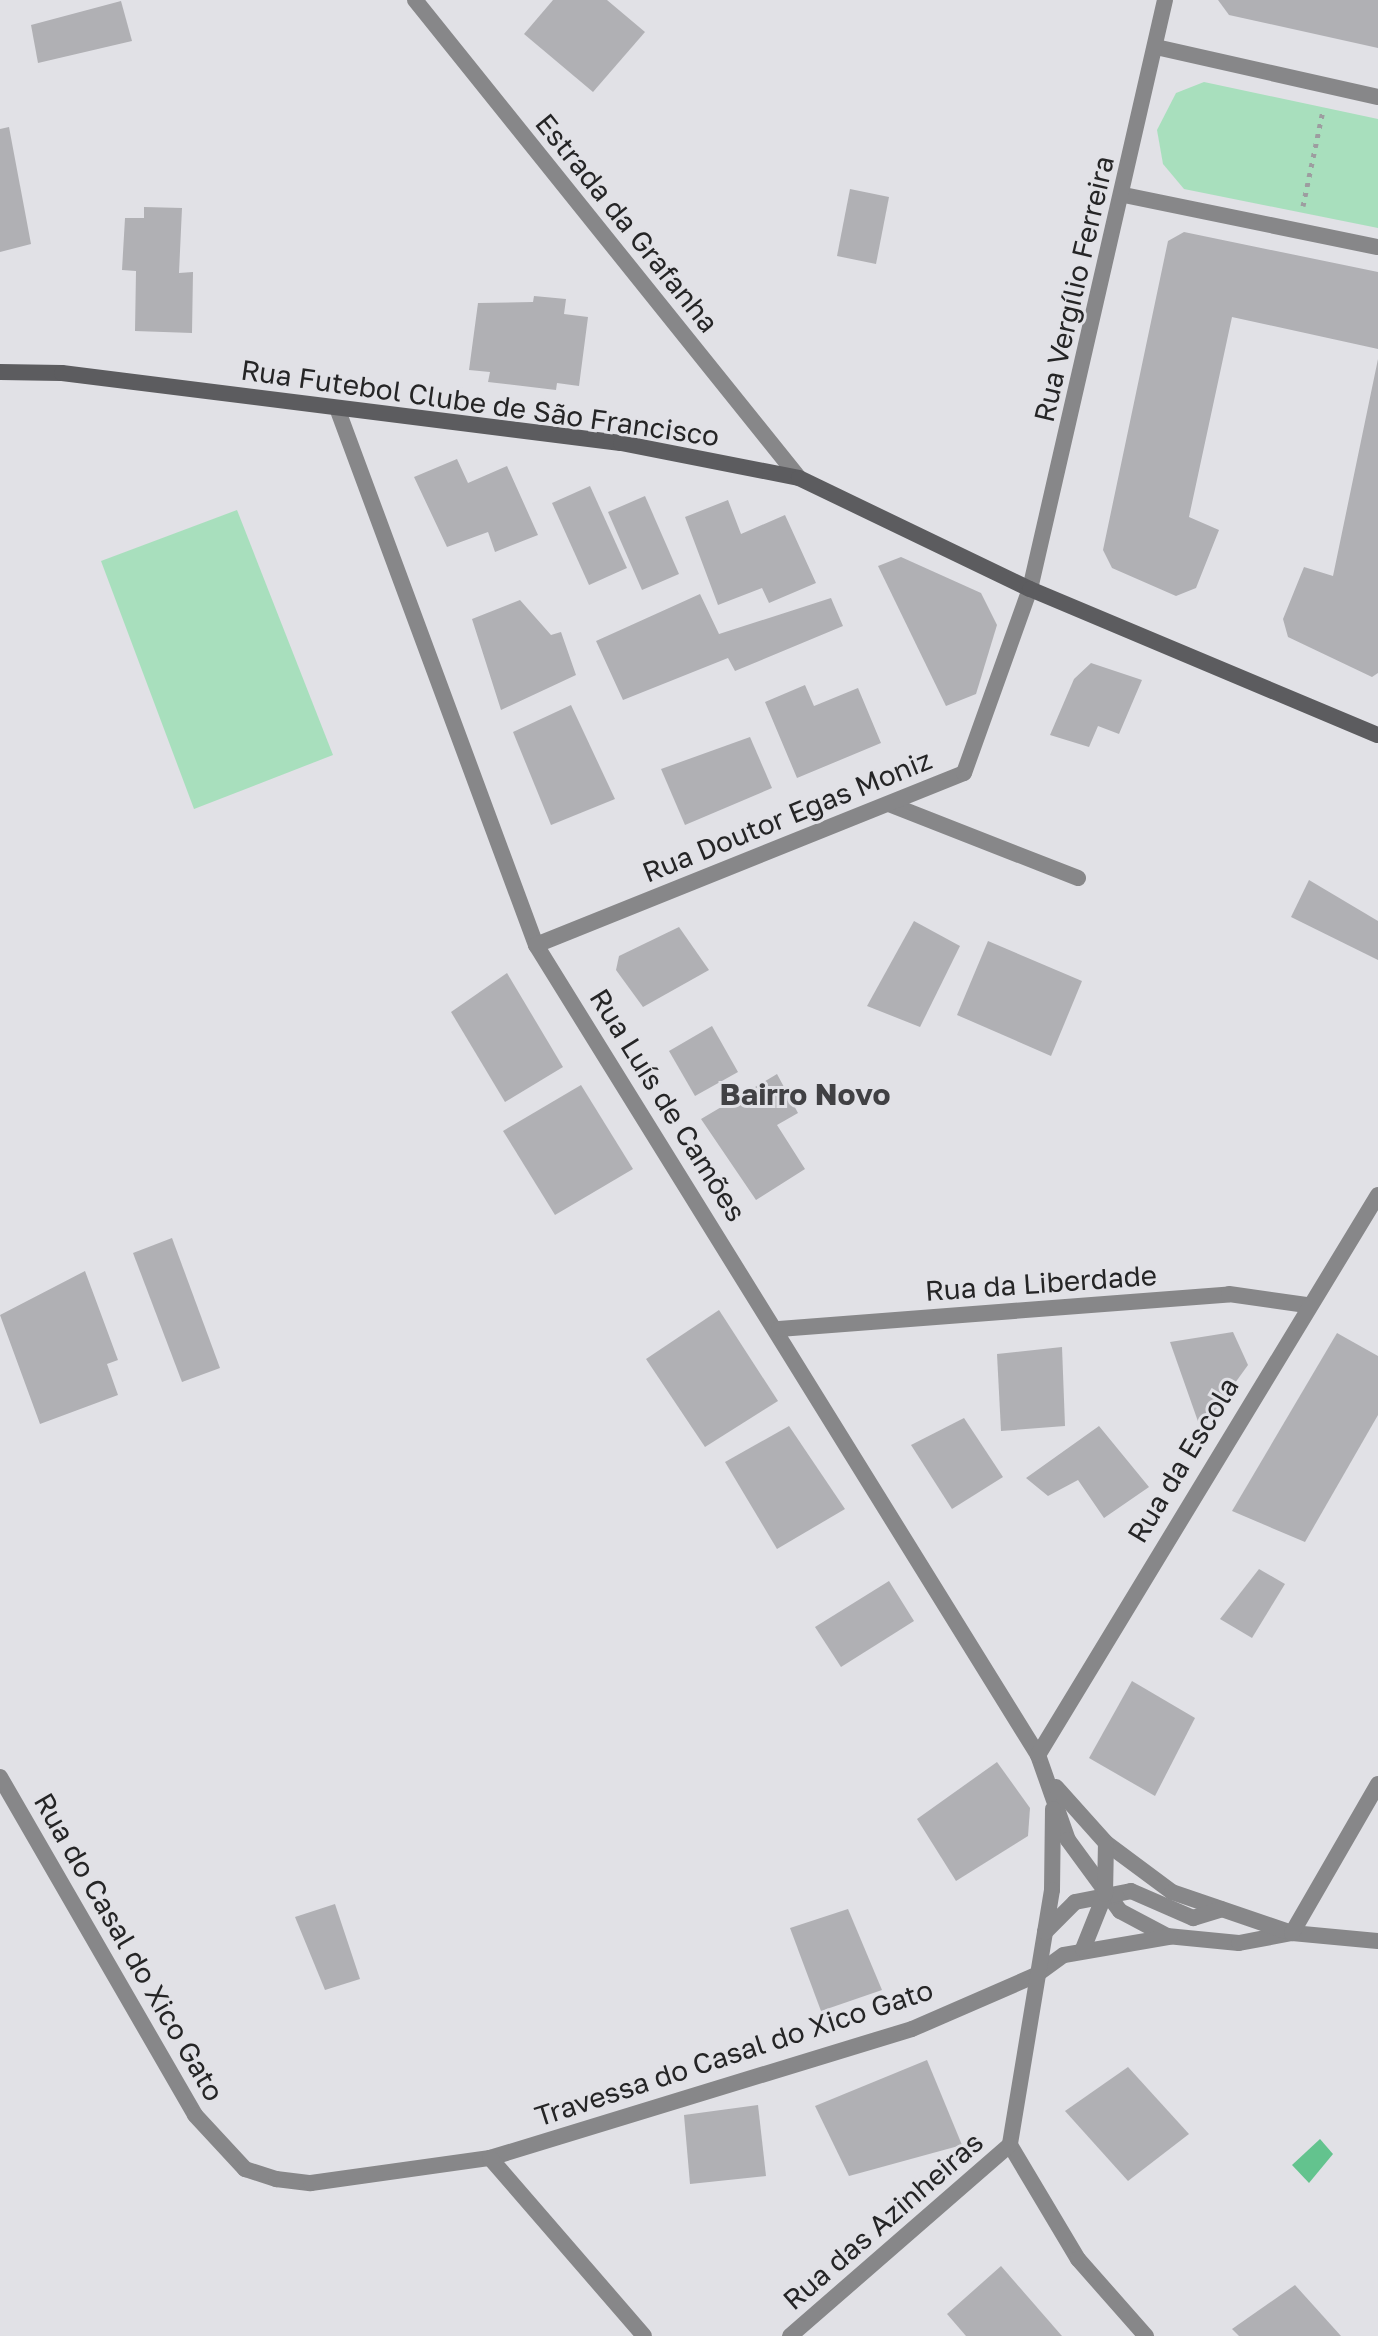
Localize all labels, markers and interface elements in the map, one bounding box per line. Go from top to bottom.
street label: Estrada da Grafanha [528,107,726,339]
street label: Rua Vergílio Ferreira [1027,153,1121,425]
street label: Rua Futebol Clube de São Francisco [239,353,721,453]
street label: Rua Doutor Egas Moniz [637,743,937,889]
street label: Rua Luís de Camões [583,982,753,1228]
district label: Bairro Novo [720,1076,890,1112]
street label: Rua da Liberdade [924,1258,1158,1308]
street label: Rua da Escola [1120,1371,1246,1549]
street label: Rua do Casal do Xico Gato [27,1787,231,2107]
street label: Travessa do Casal do Xico Gato [531,1973,937,2133]
street label: Rua das Azinheiras [776,2125,990,2317]

